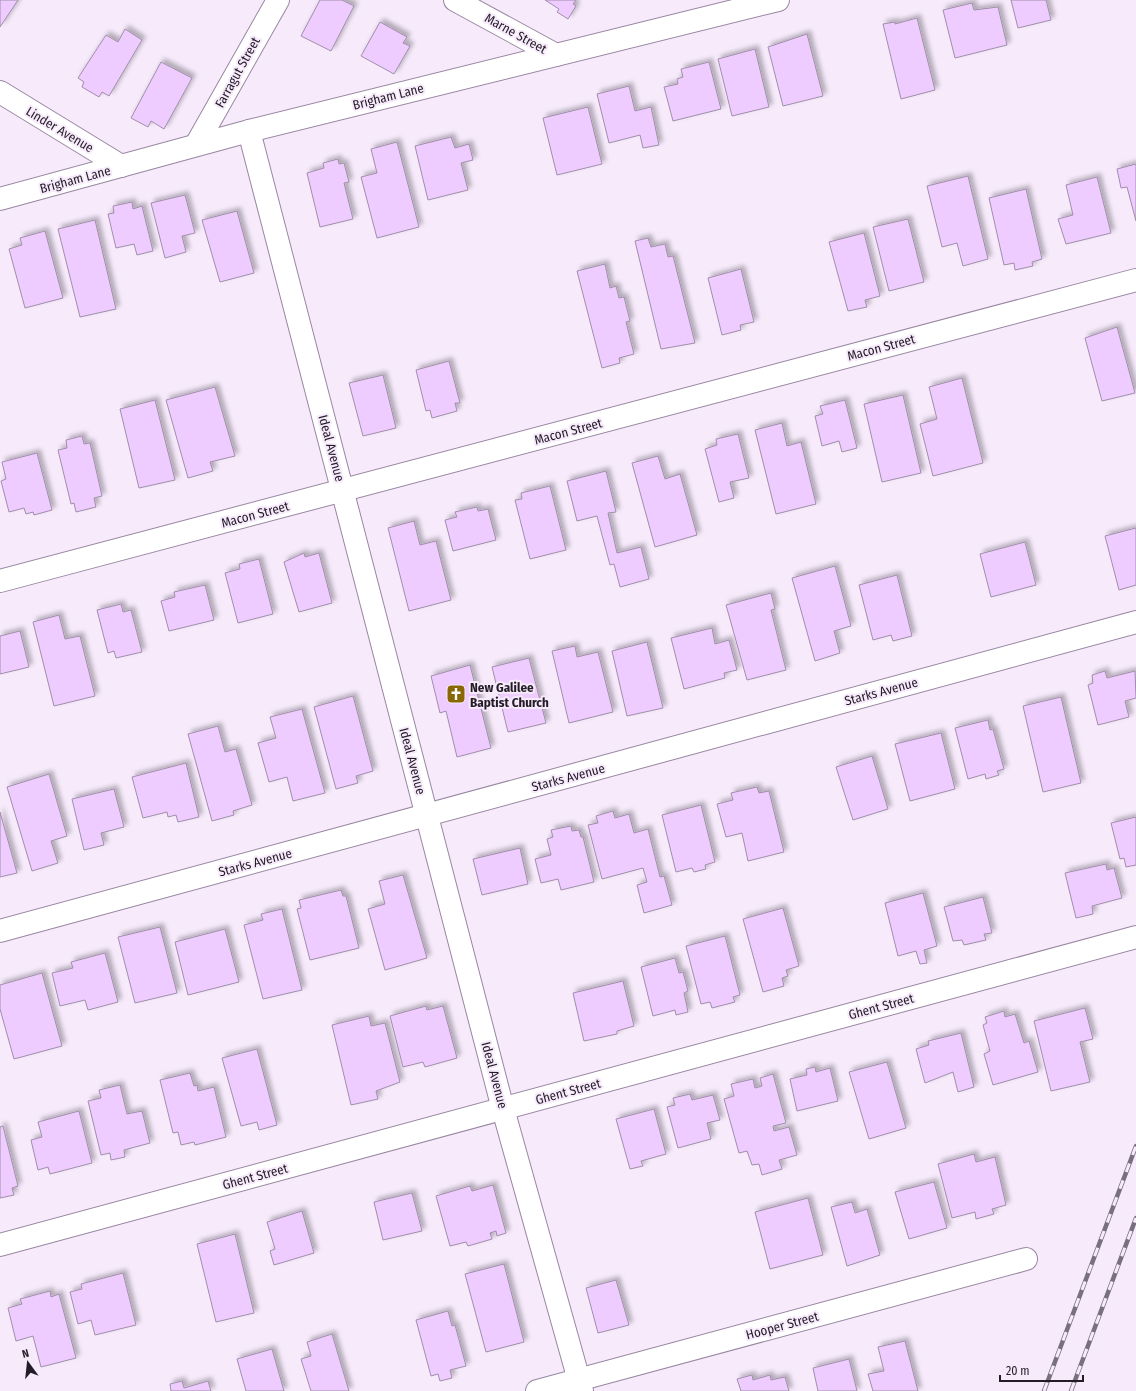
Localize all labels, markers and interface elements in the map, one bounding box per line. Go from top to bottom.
street label: Marne Street [482,10,550,57]
street label: Farragut Street [212,34,263,110]
street label: Brigham Lane [351,80,425,113]
street label: Linder Avenue [23,103,96,155]
street label: Brigham Lane [38,163,112,196]
street label: Macon Street [846,331,917,364]
street label: Ideal Avenue [315,413,348,483]
street label: Macon Street [533,415,604,448]
street label: Macon Street [220,498,291,531]
street label: Starks Avenue [843,675,919,708]
place label: New Galilee Baptist Church [470,680,549,710]
church icon: New Galilee Baptist Church [445,683,467,705]
street label: Ideal Avenue [396,726,429,796]
street label: Starks Avenue [530,761,606,794]
street label: Starks Avenue [217,846,293,879]
street label: Ghent Street [847,990,916,1022]
street label: Ideal Avenue [478,1040,511,1110]
street label: Ghent Street [534,1075,603,1107]
street label: Ghent Street [221,1160,290,1192]
street label: Hooper Street [744,1308,821,1342]
north arrow [8,1343,48,1383]
text: N [21,1347,30,1361]
scale bar [1000,1357,1083,1383]
text: 20 m [1006,1364,1030,1378]

